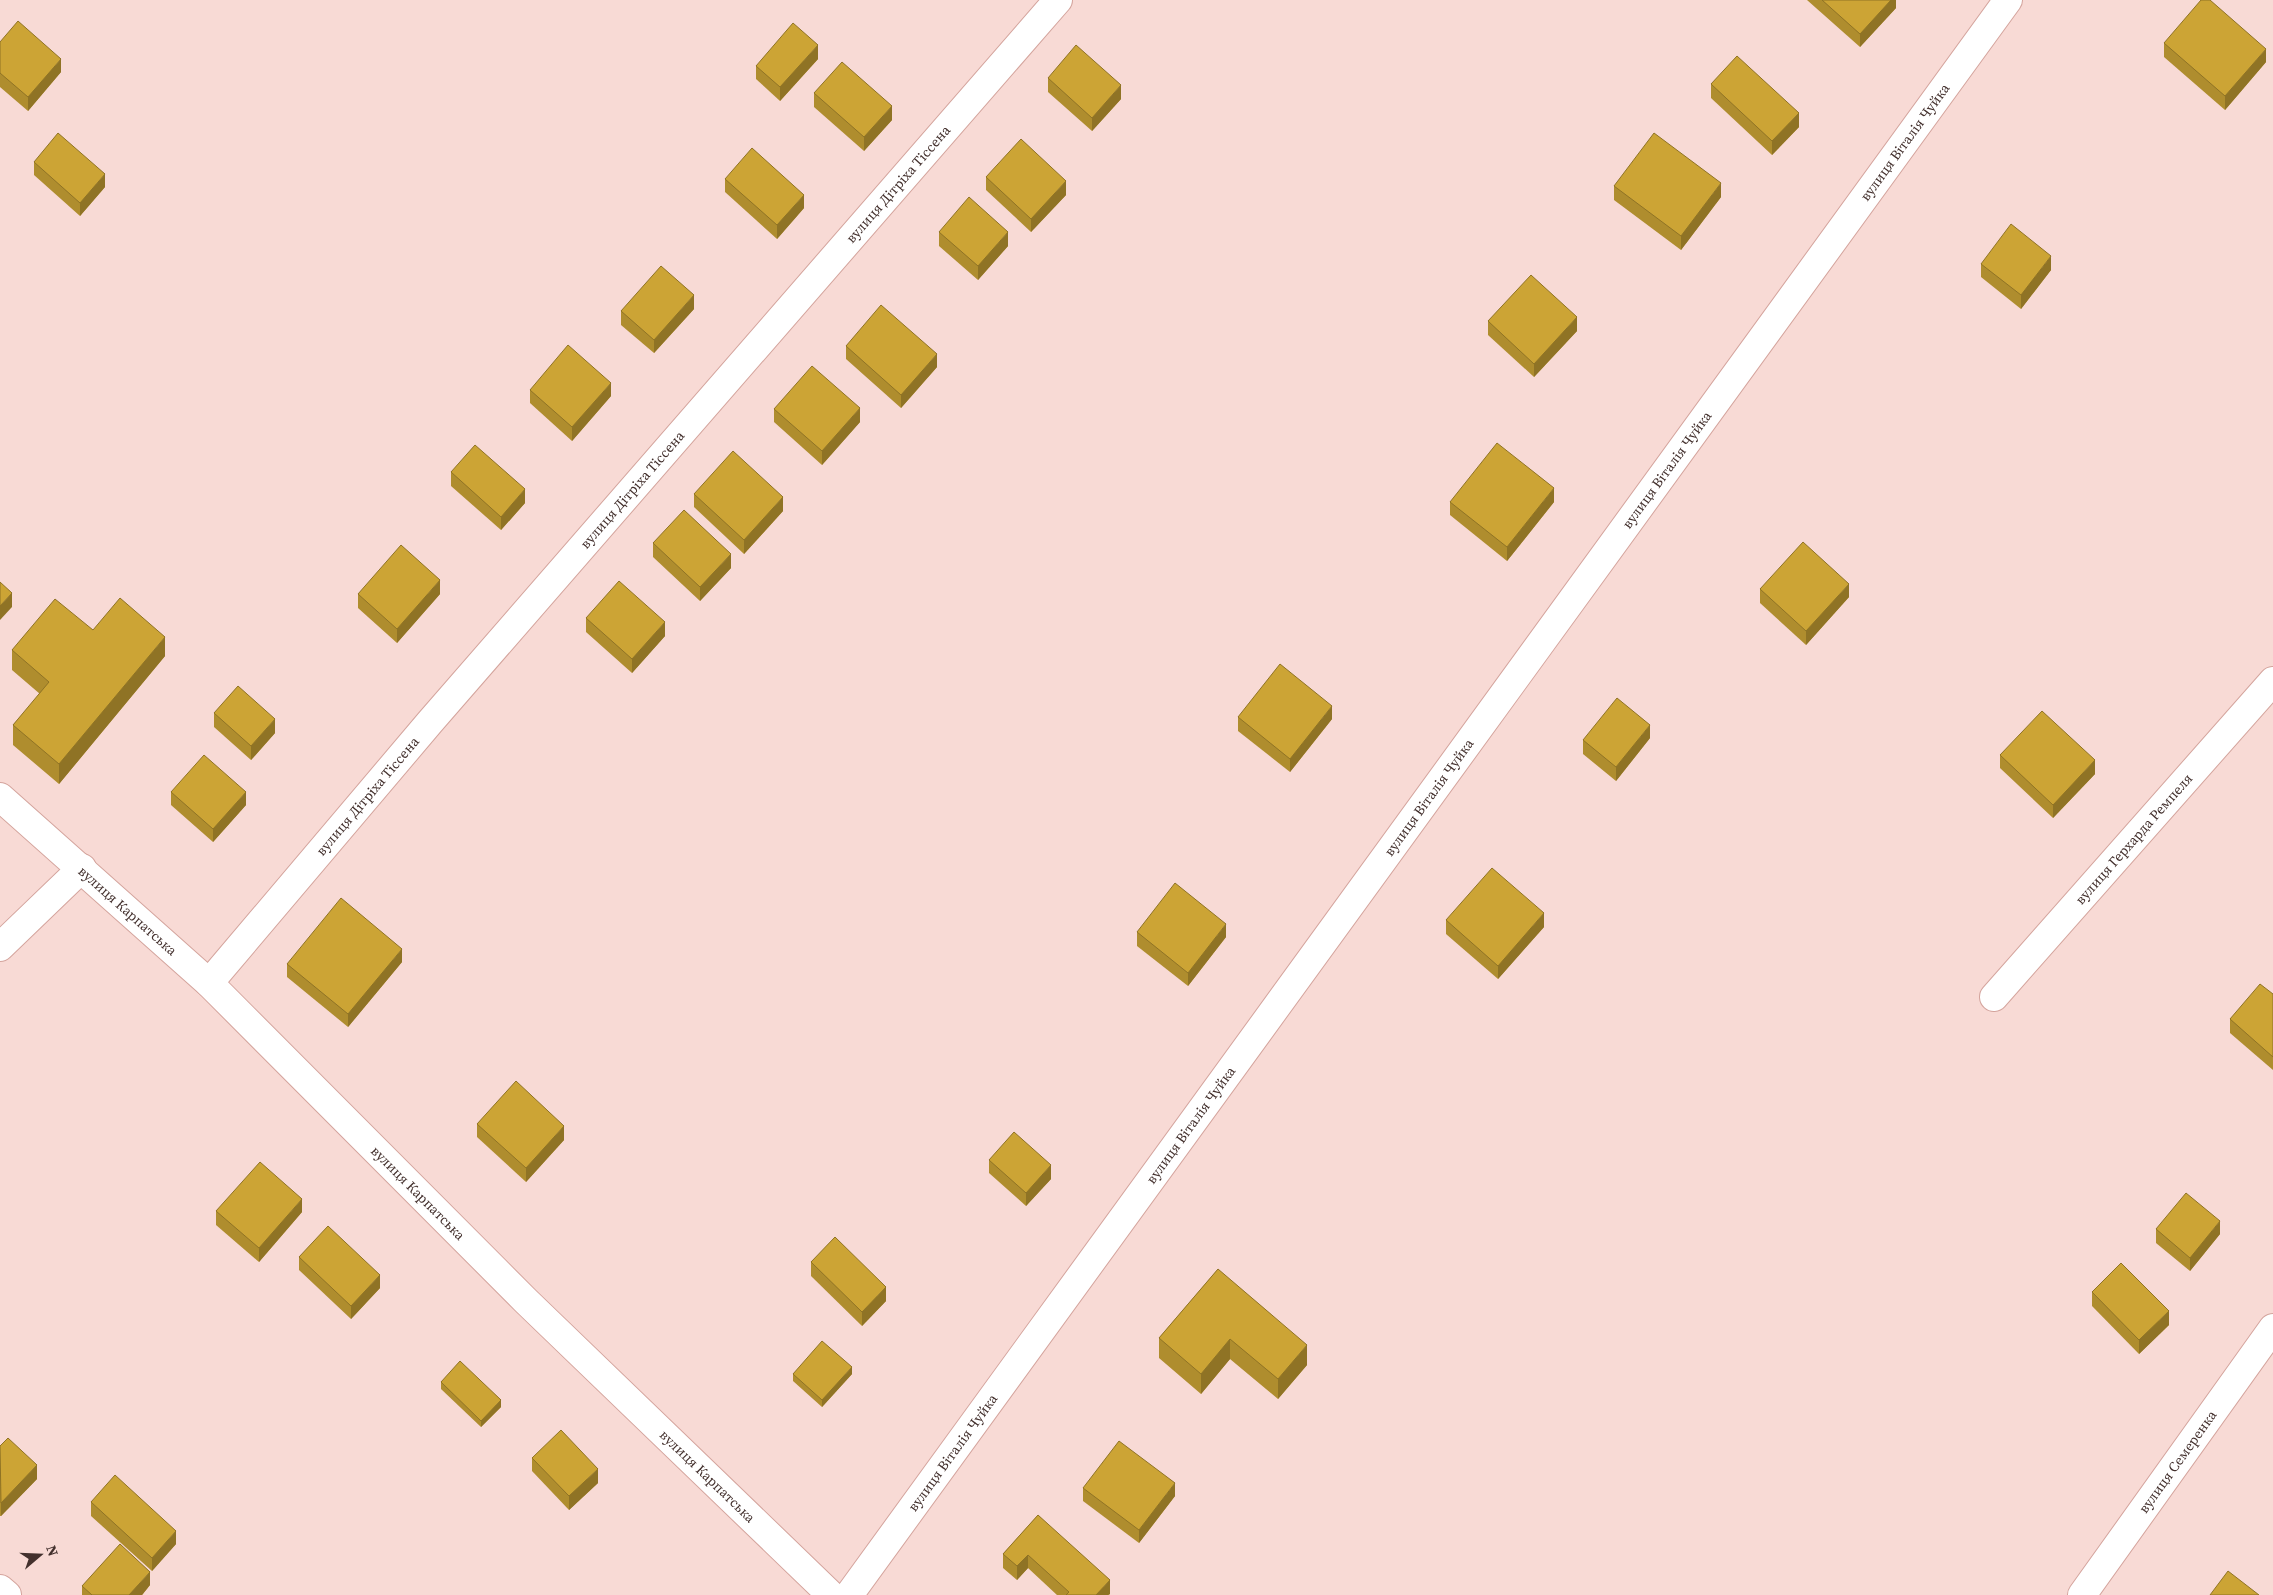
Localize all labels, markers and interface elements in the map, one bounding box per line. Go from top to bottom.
street label: вулиця Віталія Чуйка [1855,78,1955,205]
street label: вулиця Дітріха Тіссена [841,120,955,247]
street label: вулиця Віталія Чуйка [1617,406,1717,533]
street label: вулиця Дітріха Тіссена [575,426,690,553]
street label: вулиця Дітріха Тіссена [311,731,424,860]
street label: вулиця Віталія Чуйка [1379,734,1479,860]
street label: вулиця Герхарда Ремпеля [2070,769,2197,909]
street label: вулиця Карпатська [74,861,182,961]
street label: вулиця Віталія Чуйка [1141,1061,1241,1188]
street label: вулиця Карпатська [367,1141,470,1245]
street label: вулиця Віталія Чуйка [903,1389,1002,1516]
street label: вулиця Семеренка [2134,1405,2222,1517]
street label: вулиця Карпатська [655,1425,761,1528]
north arrow [15,1530,65,1580]
text: N [41,1543,63,1559]

